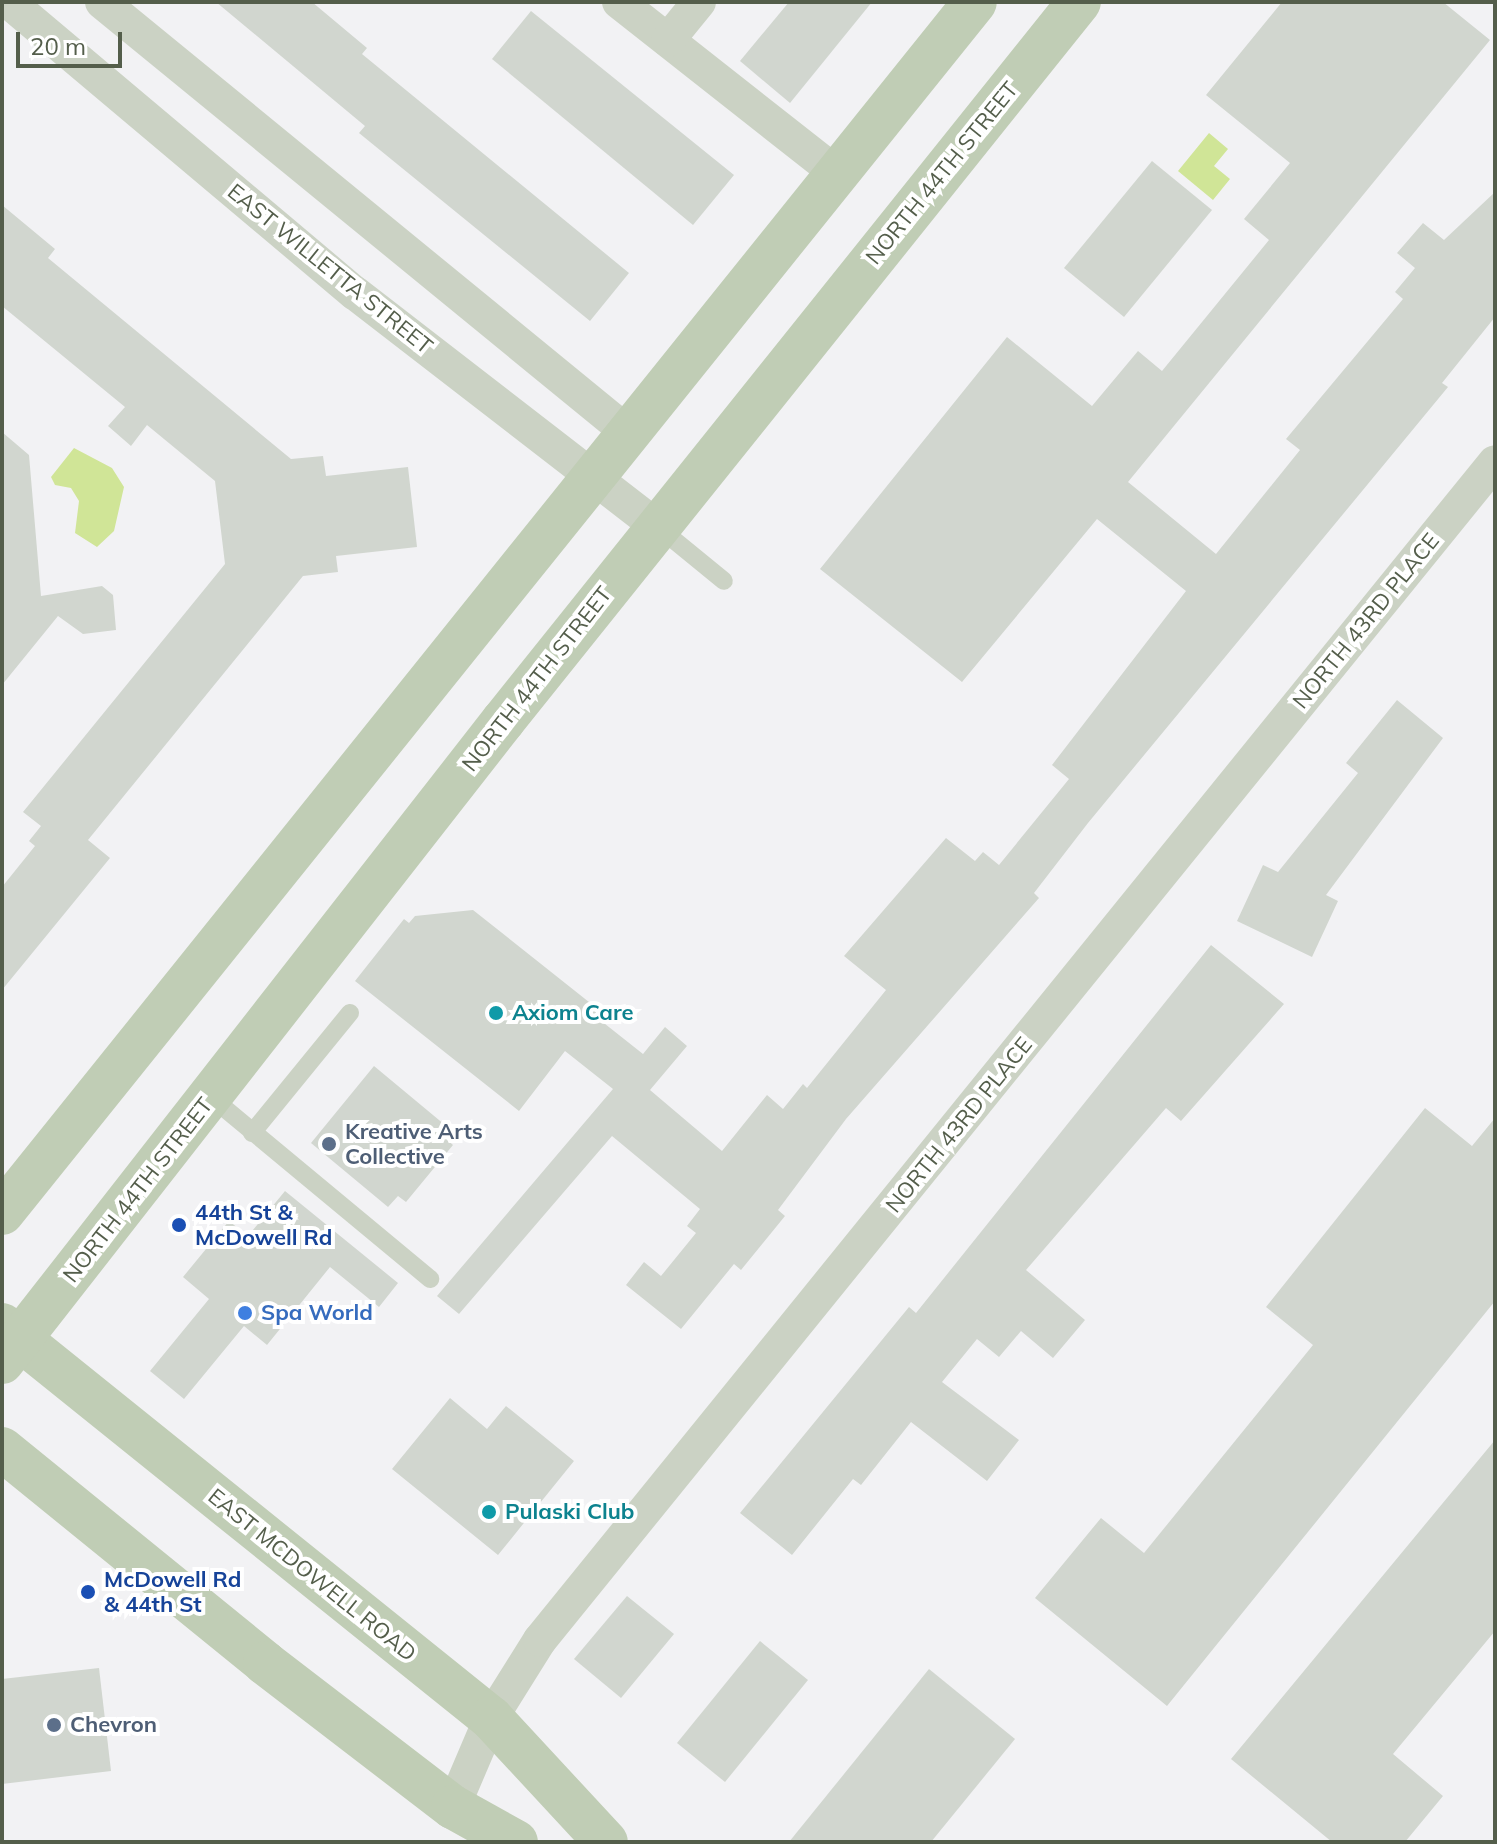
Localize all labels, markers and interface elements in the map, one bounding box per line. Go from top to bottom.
scale bar [20,16,126,66]
text: 20 m [30,31,86,61]
street label: NORTH 44TH STREET [860,76,1024,270]
street label: EAST WILLETTA STREET [222,178,438,360]
street label: NORTH 43RD PLACE [1287,528,1445,714]
street label: NORTH 44TH STREET [457,581,617,777]
place label: Axiom Care [512,1000,633,1026]
marker: Axiom Care [487,1004,505,1022]
street label: NORTH 43RD PLACE [880,1032,1038,1218]
street label: NORTH 44TH STREET [58,1092,218,1288]
place label: Kreative Arts Collective [345,1118,483,1170]
marker: Kreative Arts Collective [320,1135,338,1153]
place label: 44th St & McDowell Rd [195,1199,332,1250]
marker: 44th St & McDowell Rd [170,1216,188,1234]
place label: Spa World [261,1300,373,1326]
marker: Spa World [236,1304,254,1322]
street label: EAST MCDOWELL ROAD [203,1483,421,1667]
place label: Pulaski Club [505,1499,634,1525]
marker: Pulaski Club [480,1503,498,1521]
place label: McDowell Rd & 44th St [104,1566,241,1618]
marker: McDowell Rd & 44th St [79,1583,97,1601]
place label: Chevron [70,1712,157,1738]
marker: Chevron [45,1716,63,1734]

